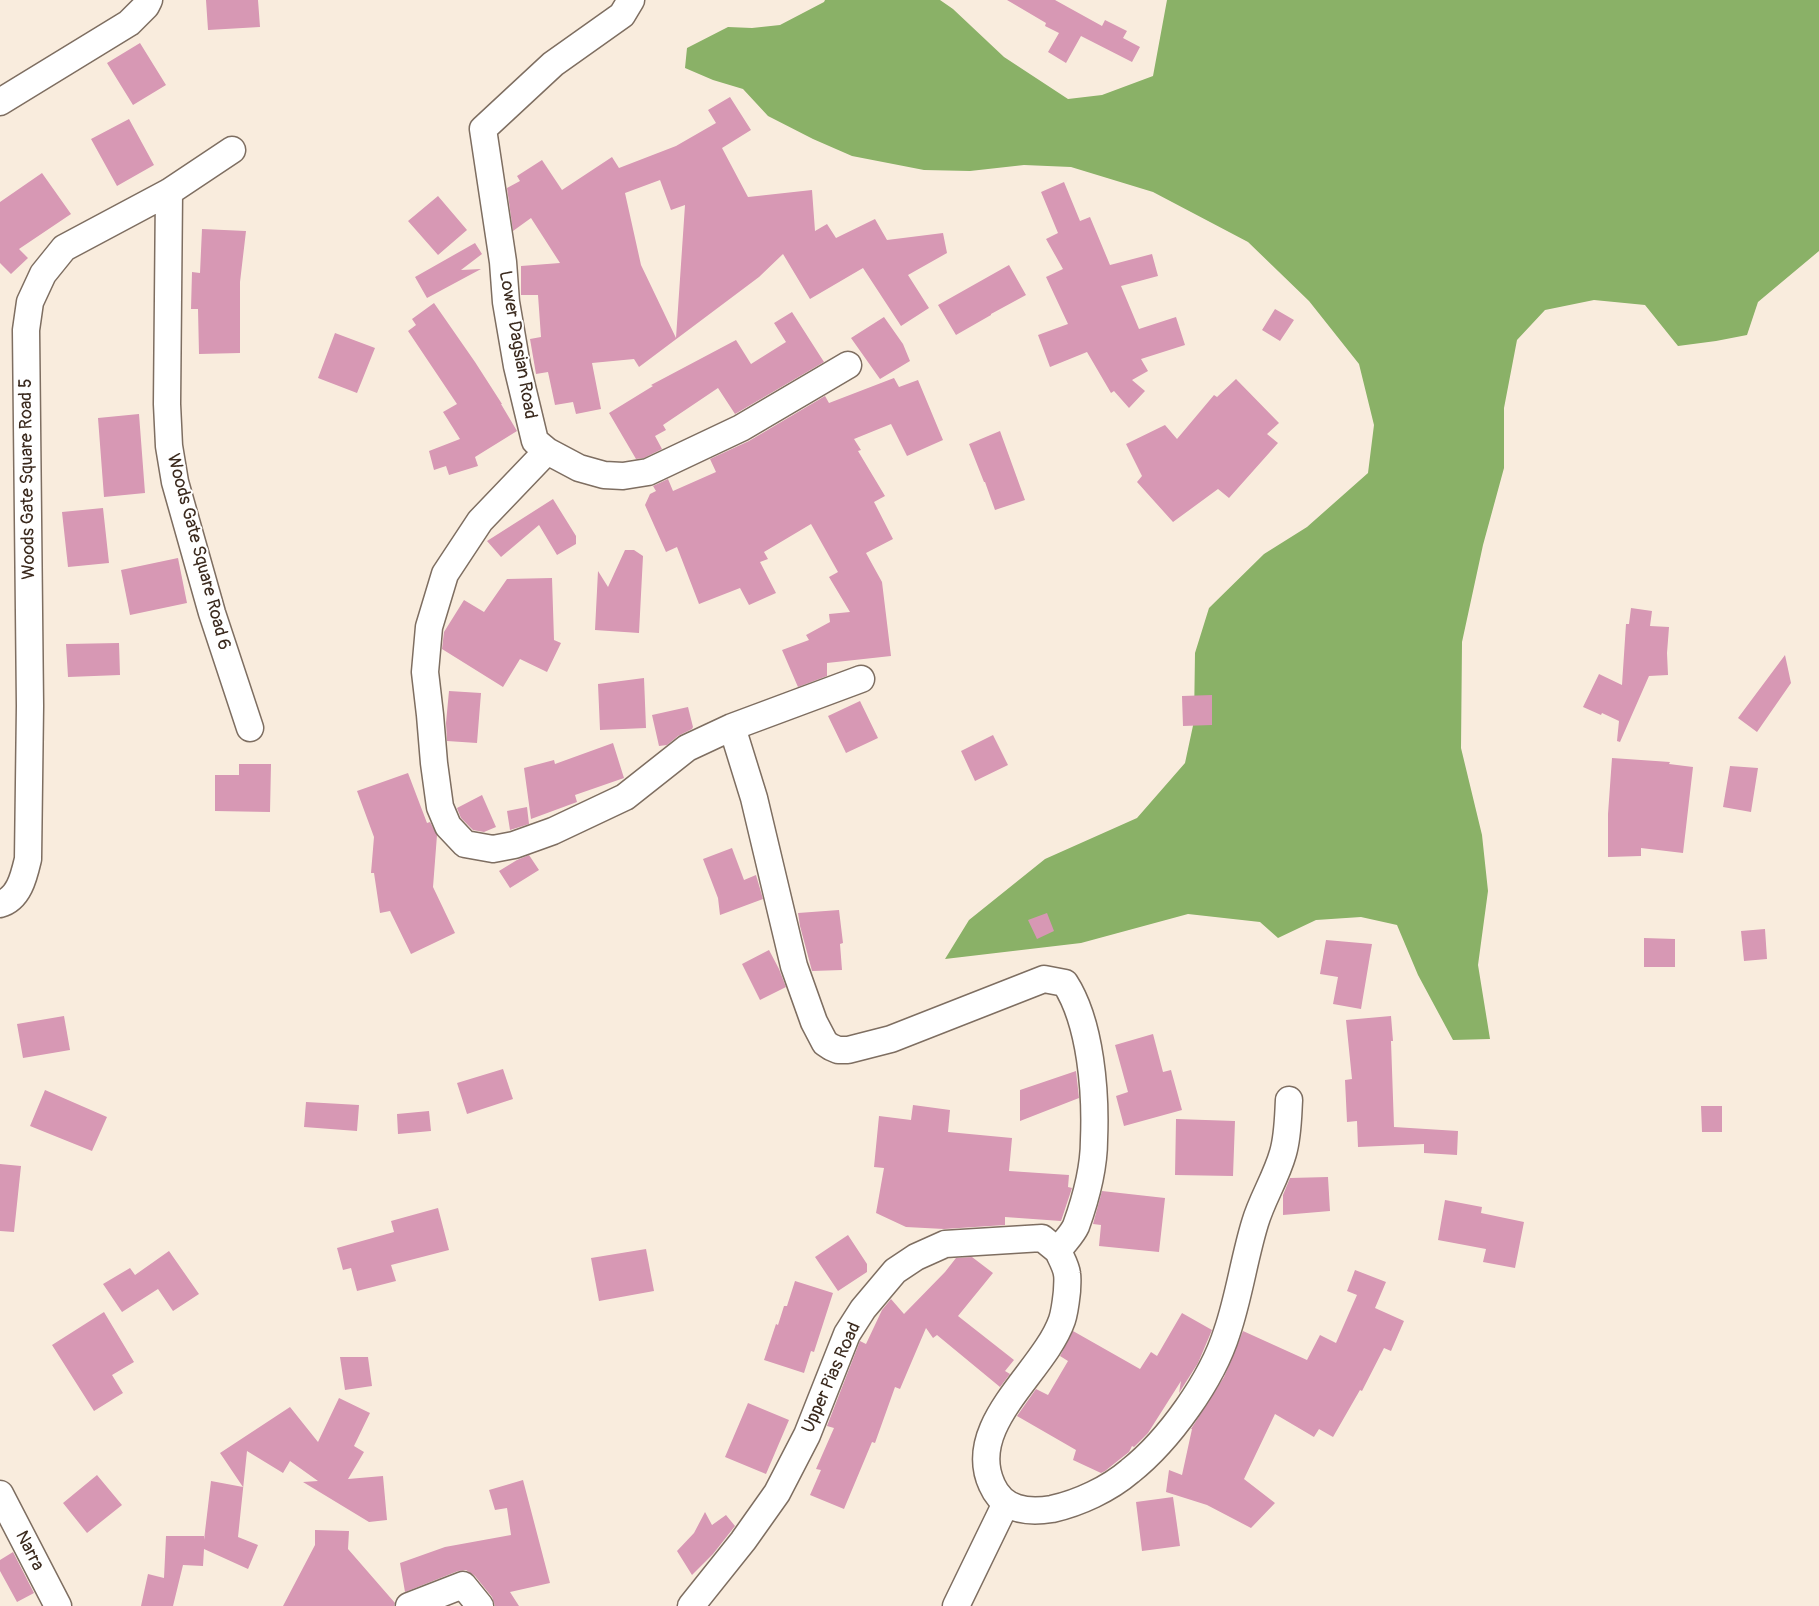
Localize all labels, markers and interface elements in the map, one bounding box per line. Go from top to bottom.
street label: Lower Dagsian Road [493,269,541,421]
street label: Woods Gate Square Road 5 [15,378,41,580]
street label: Woods Gate Square Road 6 [161,452,235,652]
street label: Upper Pias Road [798,1319,866,1437]
street label: Narra [10,1527,48,1575]

